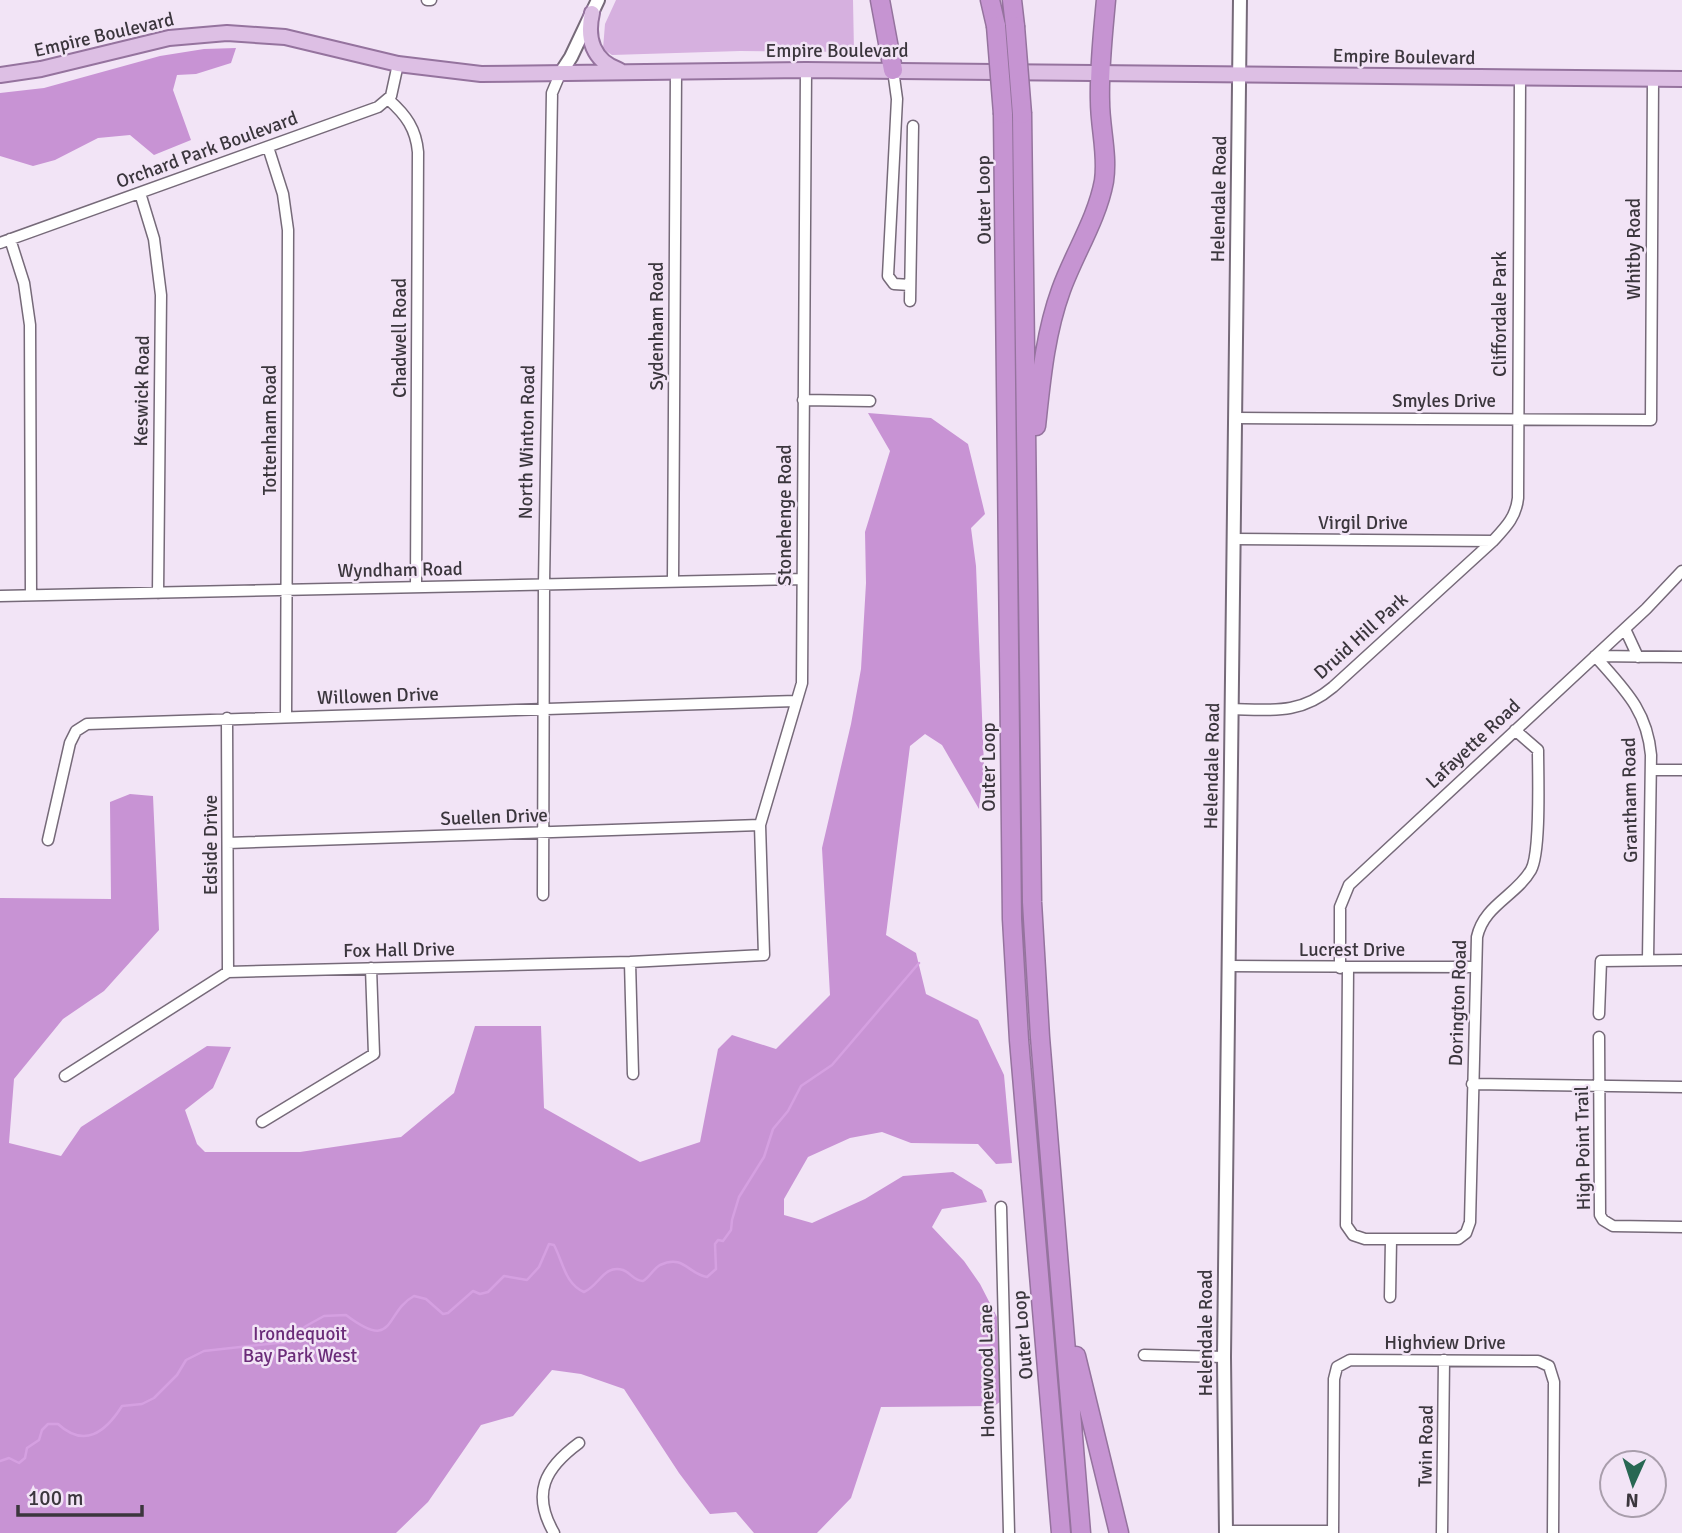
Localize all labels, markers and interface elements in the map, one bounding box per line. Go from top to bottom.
street label: Empire Boulevard [32,7,176,63]
street label: Empire Boulevard [765,39,909,63]
street label: Empire Boulevard [1332,44,1476,70]
street label: Orchard Park Boulevard [113,106,301,194]
street label: Helendale Road [1206,135,1232,263]
street label: Outer Loop [971,155,997,245]
street label: Whitby Road [1622,198,1646,300]
street label: Cliffordale Park [1488,251,1512,377]
street label: Sydenham Road [645,262,669,390]
street label: Chadwell Road [388,278,412,398]
street label: Keswick Road [129,335,155,447]
street label: Tottenham Road [258,365,282,495]
street label: North Winton Road [514,365,540,519]
street label: Smyles Drive [1392,389,1496,413]
street label: Stonehenge Road [773,444,797,586]
street label: Virgil Drive [1318,511,1408,535]
street label: Wyndham Road [337,557,463,583]
street label: Druid Hill Park [1309,587,1413,685]
street label: Willowen Drive [317,682,439,710]
street label: Lafayette Road [1421,694,1525,794]
street label: Helendale Road [1199,702,1225,830]
street label: Outer Loop [977,722,1001,812]
street label: Grantham Road [1617,737,1643,863]
street label: Edside Drive [199,795,223,895]
street label: Suellen Drive [440,803,548,831]
street label: Fox Hall Drive [343,937,455,963]
street label: Lucrest Drive [1299,938,1405,962]
street label: Dorington Road [1444,939,1472,1067]
street label: High Point Trail [1570,1085,1596,1211]
street label: Helendale Road [1194,1269,1218,1397]
street label: Outer Loop [1007,1289,1039,1381]
street label: Homewood Lane [974,1304,1000,1438]
park label: Irondequoit Bay Park West [243,1322,358,1368]
street label: Highview Drive [1384,1331,1506,1355]
street label: Twin Road [1413,1405,1439,1487]
north arrow [1598,1449,1668,1519]
scale bar [18,1474,142,1518]
text: 100 m [28,1485,83,1511]
text: N [1625,1488,1639,1512]

